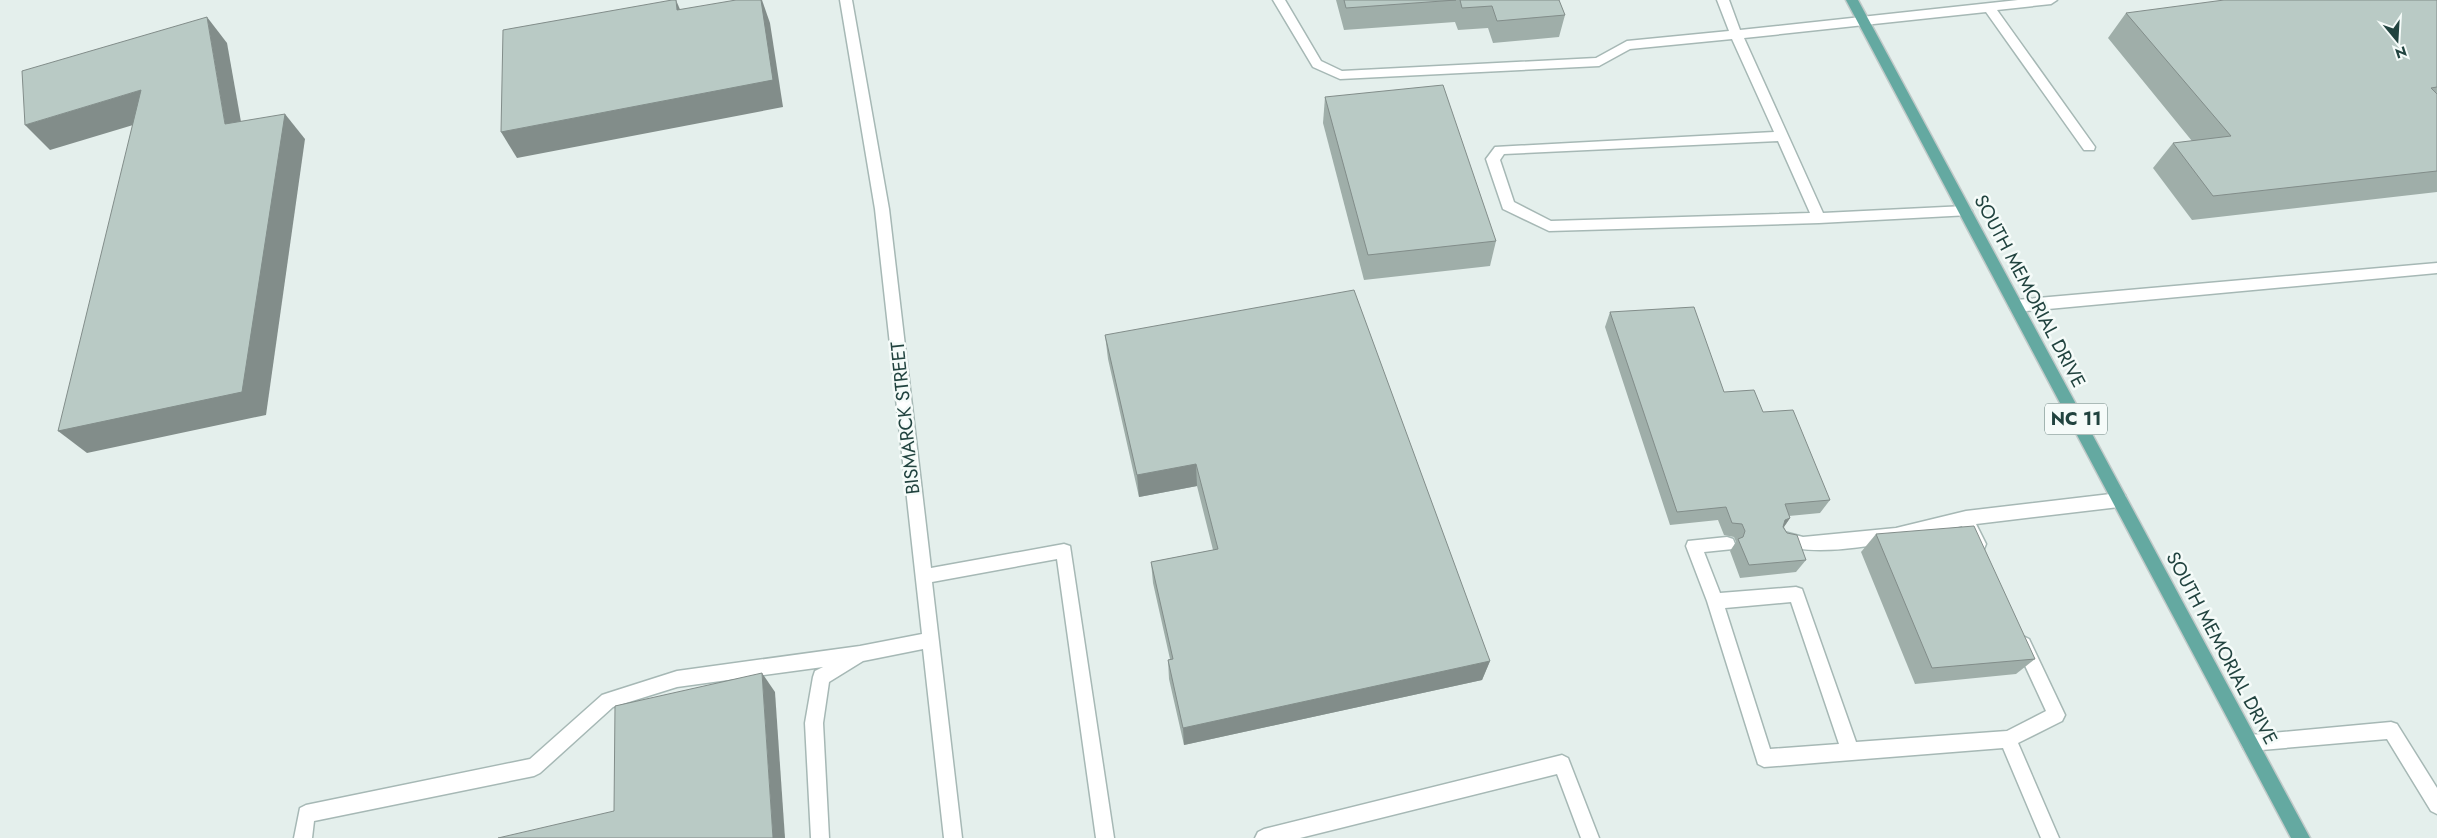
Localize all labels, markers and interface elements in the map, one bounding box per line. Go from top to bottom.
north arrow [2372,15,2422,65]
text: N [2393,41,2409,64]
street label: SOUTH MEMORIAL DRIVE [1968,190,2092,392]
street label: BISMARCK STREET [884,340,926,496]
road number: NC 11 [2045,404,2107,434]
street label: SOUTH MEMORIAL DRIVE [2160,547,2284,749]

